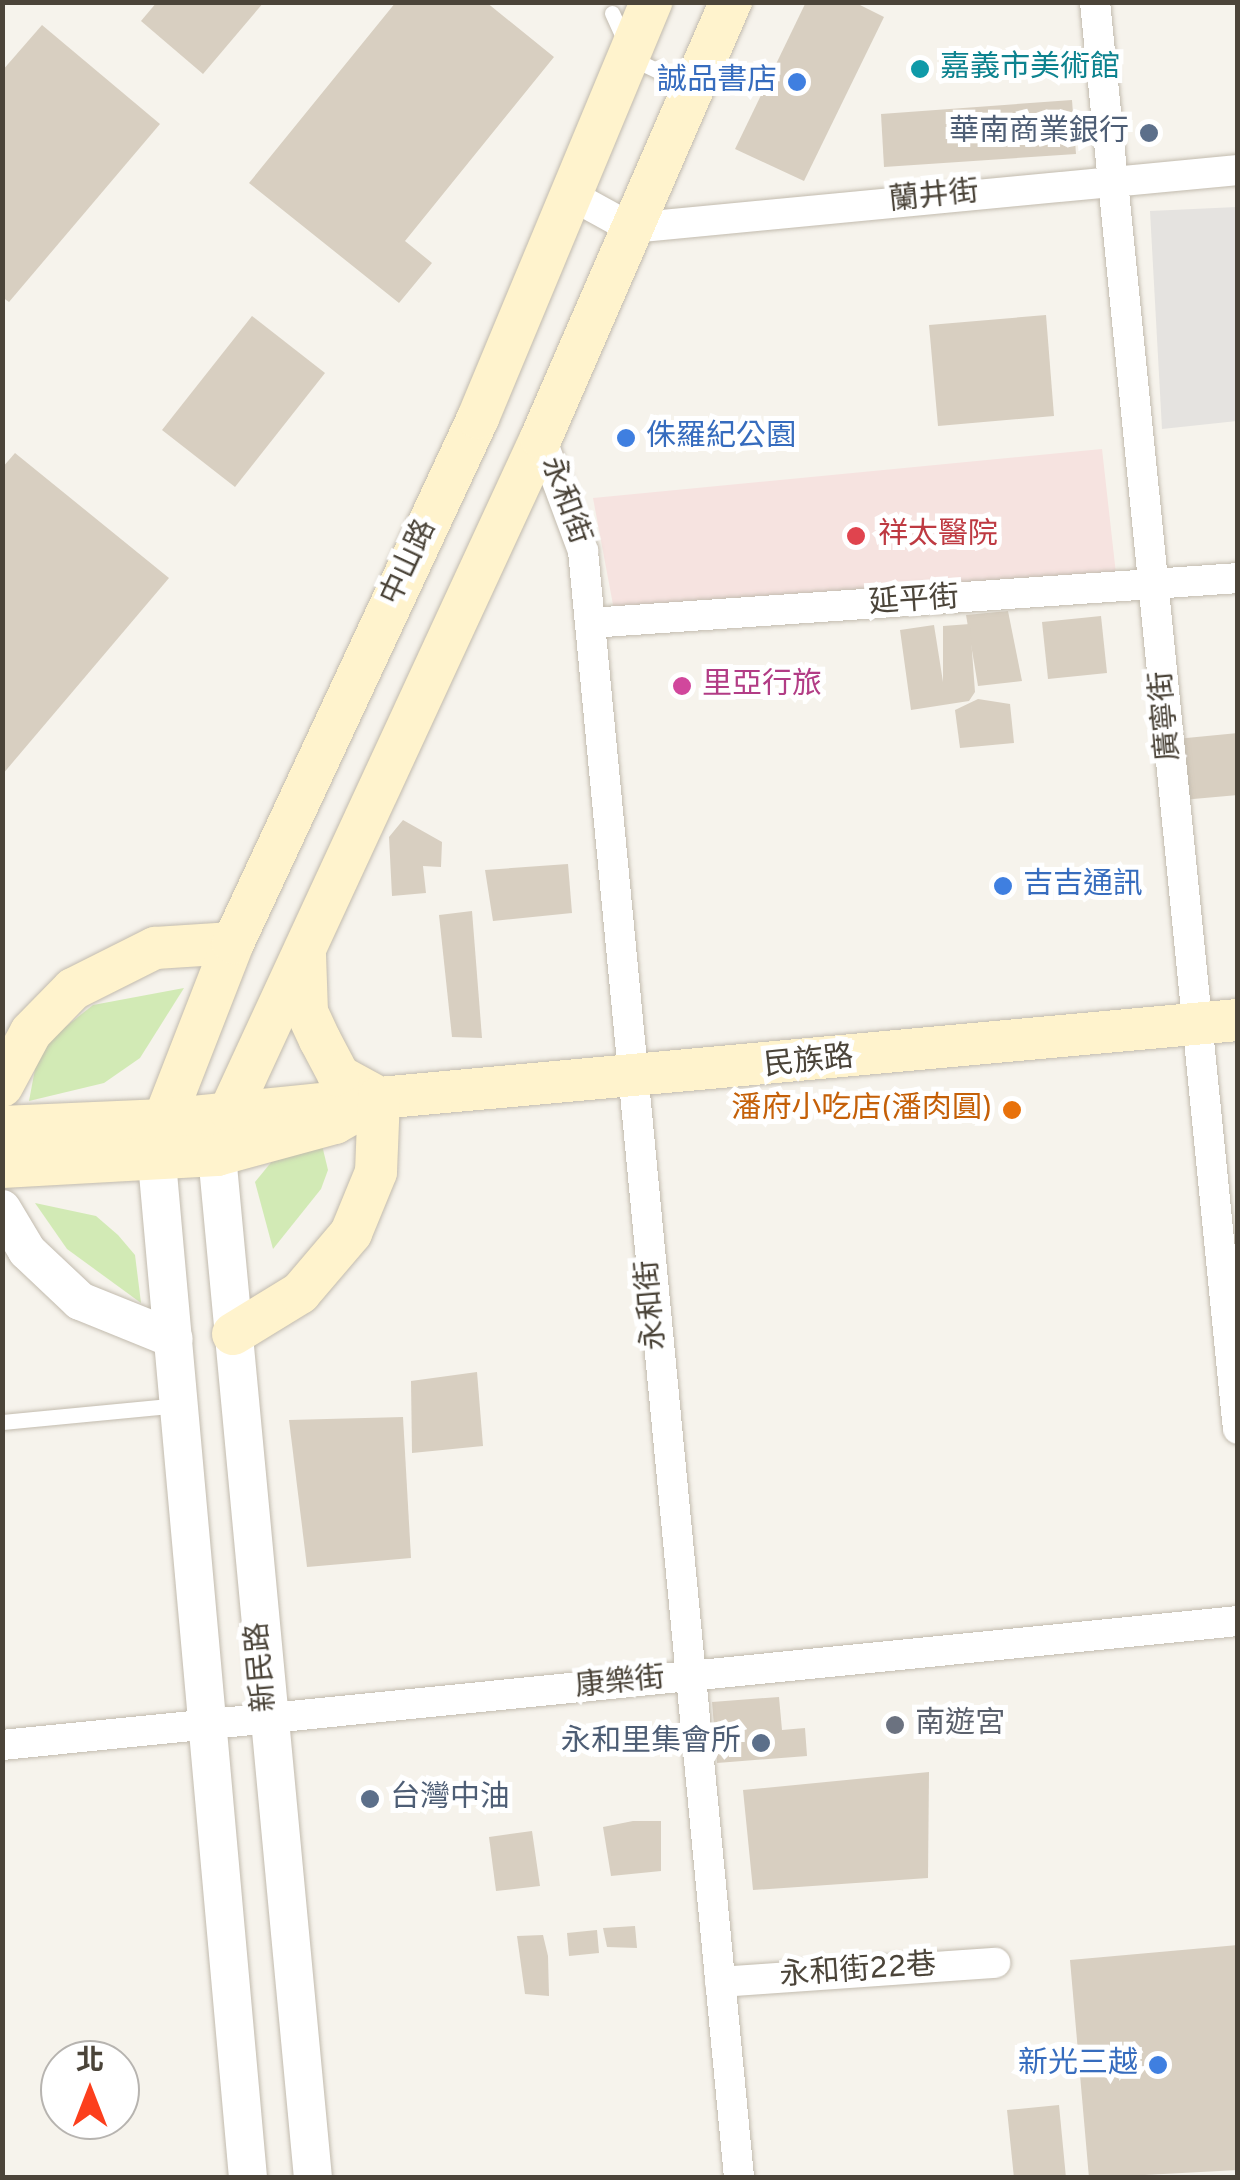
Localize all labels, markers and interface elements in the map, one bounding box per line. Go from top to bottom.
place label: 嘉義市美術館 [940,51,1120,87]
marker: 嘉義市美術館 [909,58,931,80]
place label: 誠品書店 [657,64,777,100]
marker: 誠品書店 [786,71,808,93]
place label: 華南商業銀行 [949,115,1129,151]
marker: 華南商業銀行 [1138,122,1160,144]
street label: 蘭井街 [887,175,981,221]
place label: 侏羅紀公園 [646,420,796,456]
marker: 侏羅紀公園 [615,427,637,449]
street label: 永和街 [532,453,596,549]
street label: 中山路 [375,515,445,611]
place label: 祥太醫院 [878,518,998,554]
marker: 祥太醫院 [843,523,869,549]
street label: 延平街 [868,581,960,623]
place label: 里亞行旅 [702,668,822,704]
street label: 廣寧街 [1145,670,1189,762]
marker: 里亞行旅 [671,675,693,697]
place label: 吉吉通訊 [1023,868,1143,904]
marker: 吉吉通訊 [992,875,1014,897]
street label: 民族路 [762,1040,856,1086]
place label: 潘府小吃店(潘肉圓) [731,1092,992,1128]
marker: 潘府小吃店(潘肉圓) [1001,1099,1023,1121]
street label: 永和街 [631,1259,675,1351]
street label: 新民路 [241,1621,285,1713]
street label: 康樂街 [573,1661,667,1707]
place label: 南遊宮 [915,1707,1005,1743]
marker: 南遊宮 [884,1714,906,1736]
place label: 永和里集會所 [561,1725,741,1761]
marker: 永和里集會所 [750,1732,772,1754]
place label: 台灣中油 [390,1781,510,1817]
marker: 台灣中油 [359,1788,381,1810]
street label: 永和街22巷 [779,1949,937,1995]
north arrow [40,2040,140,2140]
text: 北 [76,2044,104,2080]
place label: 新光三越 [1018,2047,1138,2083]
marker: 新光三越 [1147,2054,1169,2076]

